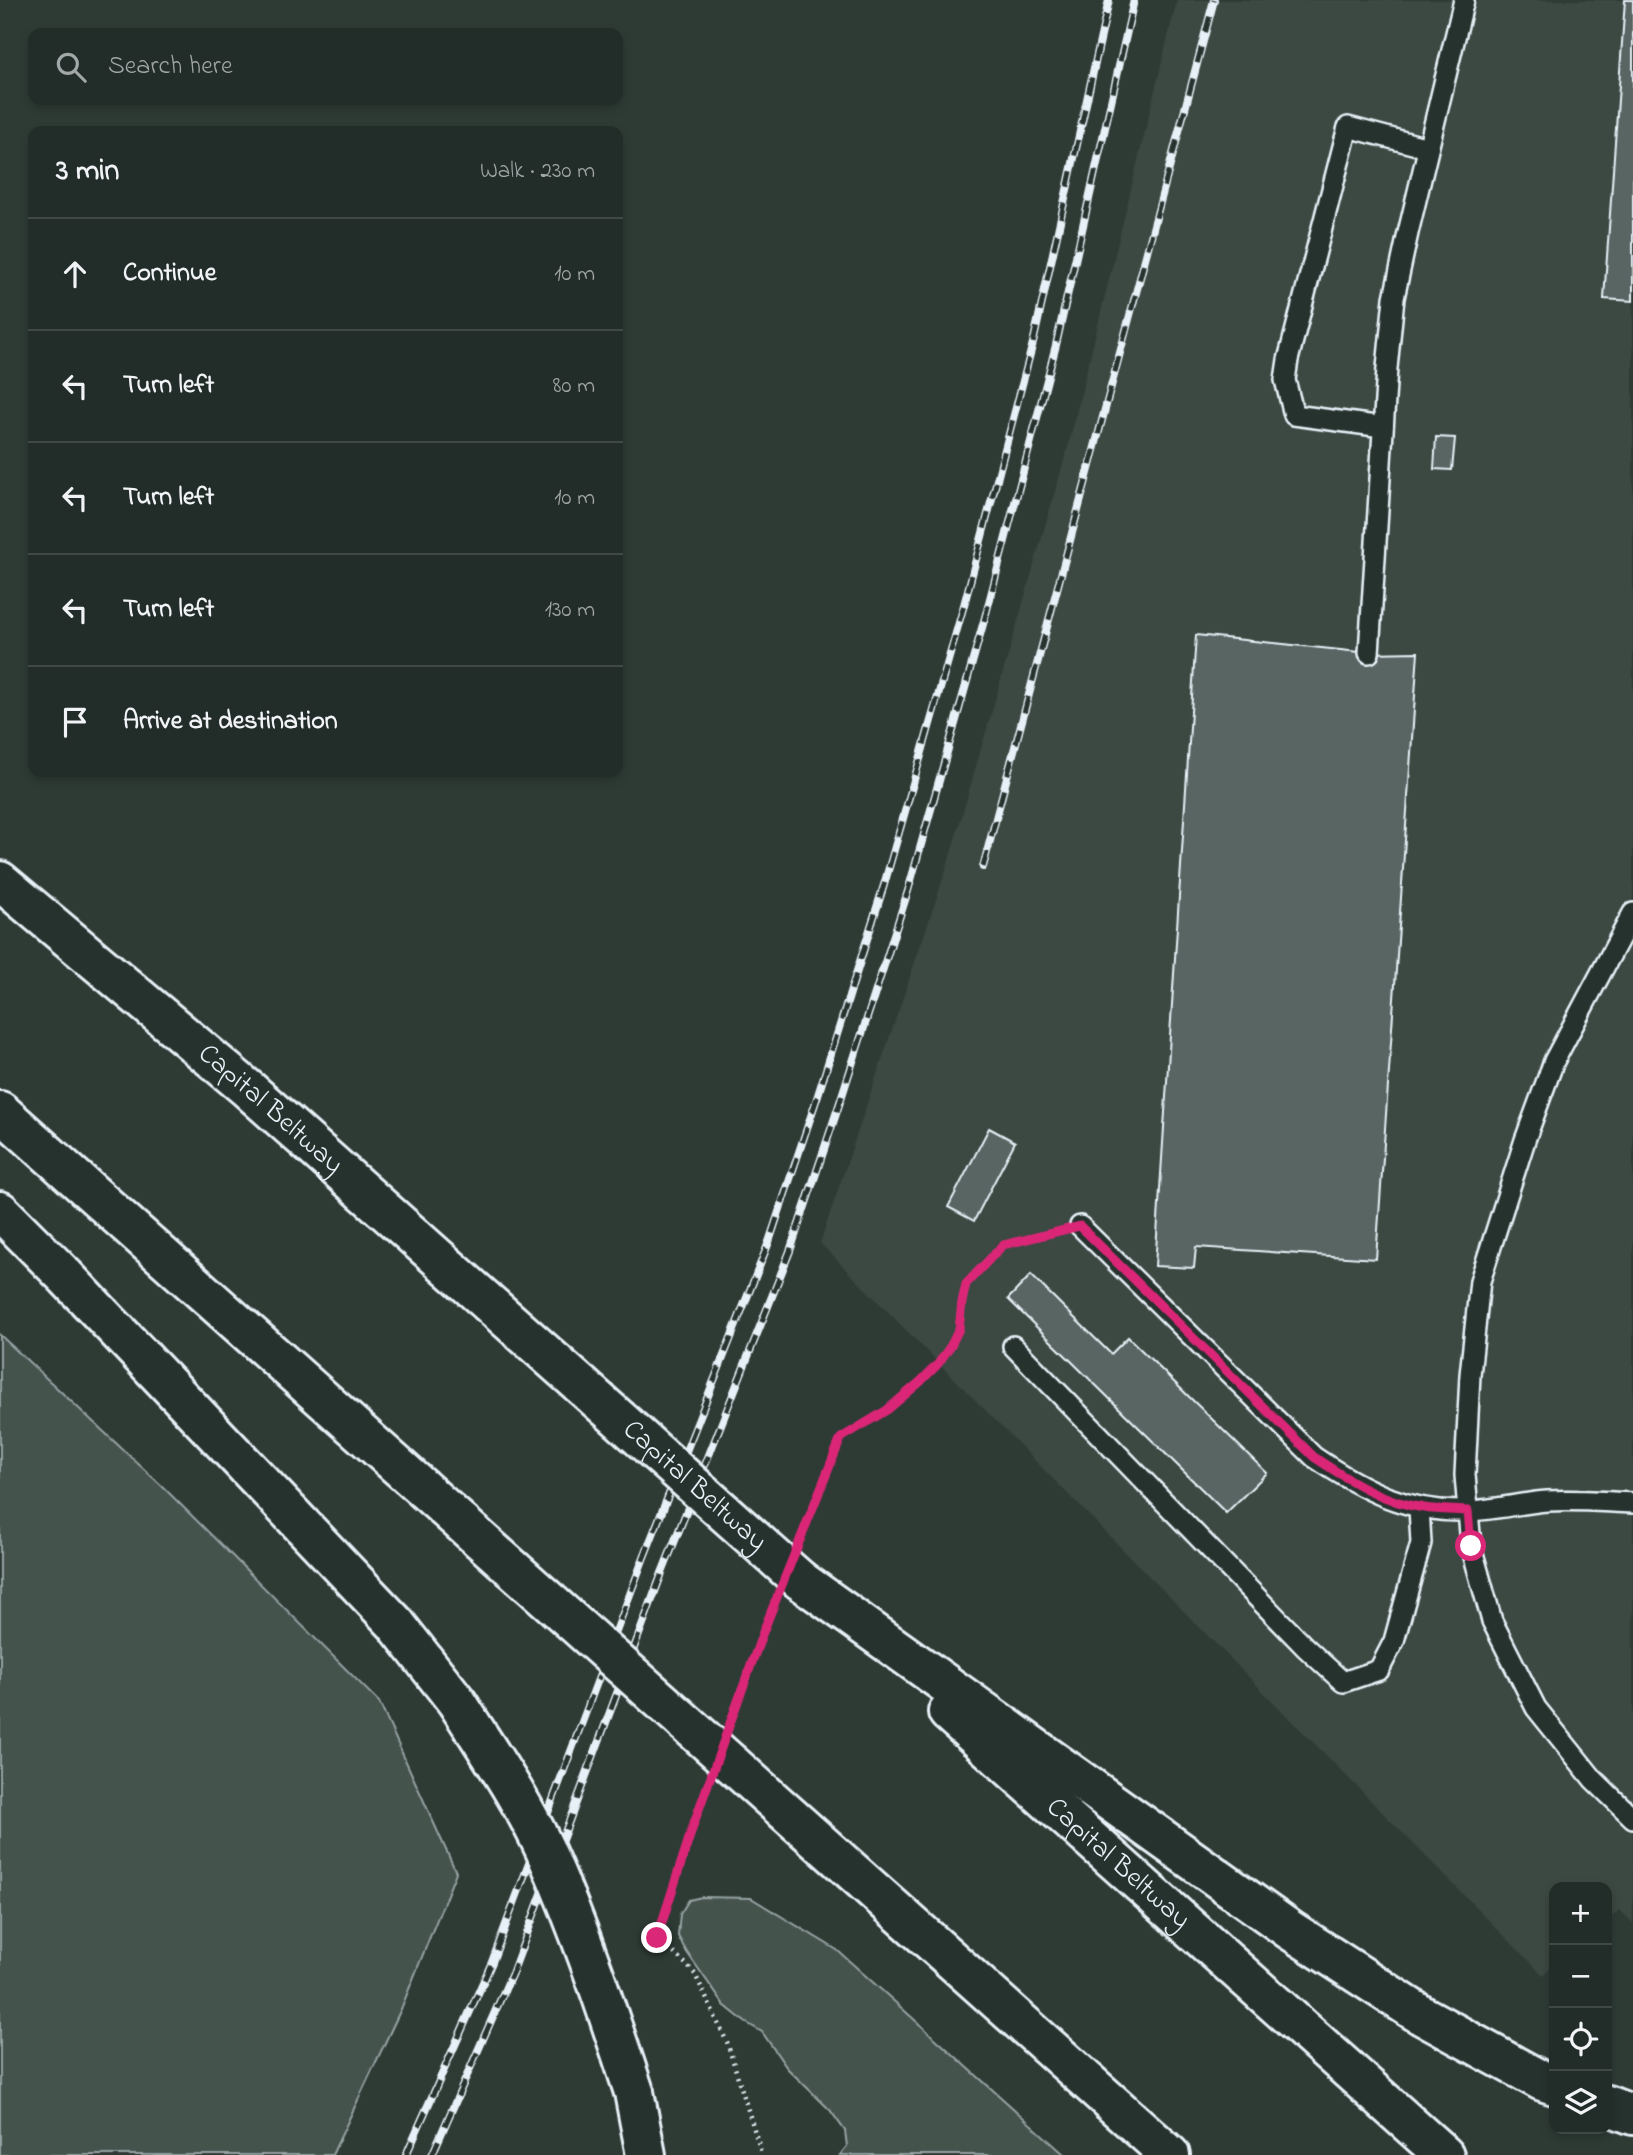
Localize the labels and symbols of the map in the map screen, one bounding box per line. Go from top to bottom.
street label: Capital Beltway [188,1034,352,1185]
street label: Capital Beltway [613,1410,776,1562]
route start [1455,1530,1486,1561]
street label: Capital Beltway [1037,1788,1199,1940]
route end [641,1922,672,1953]

